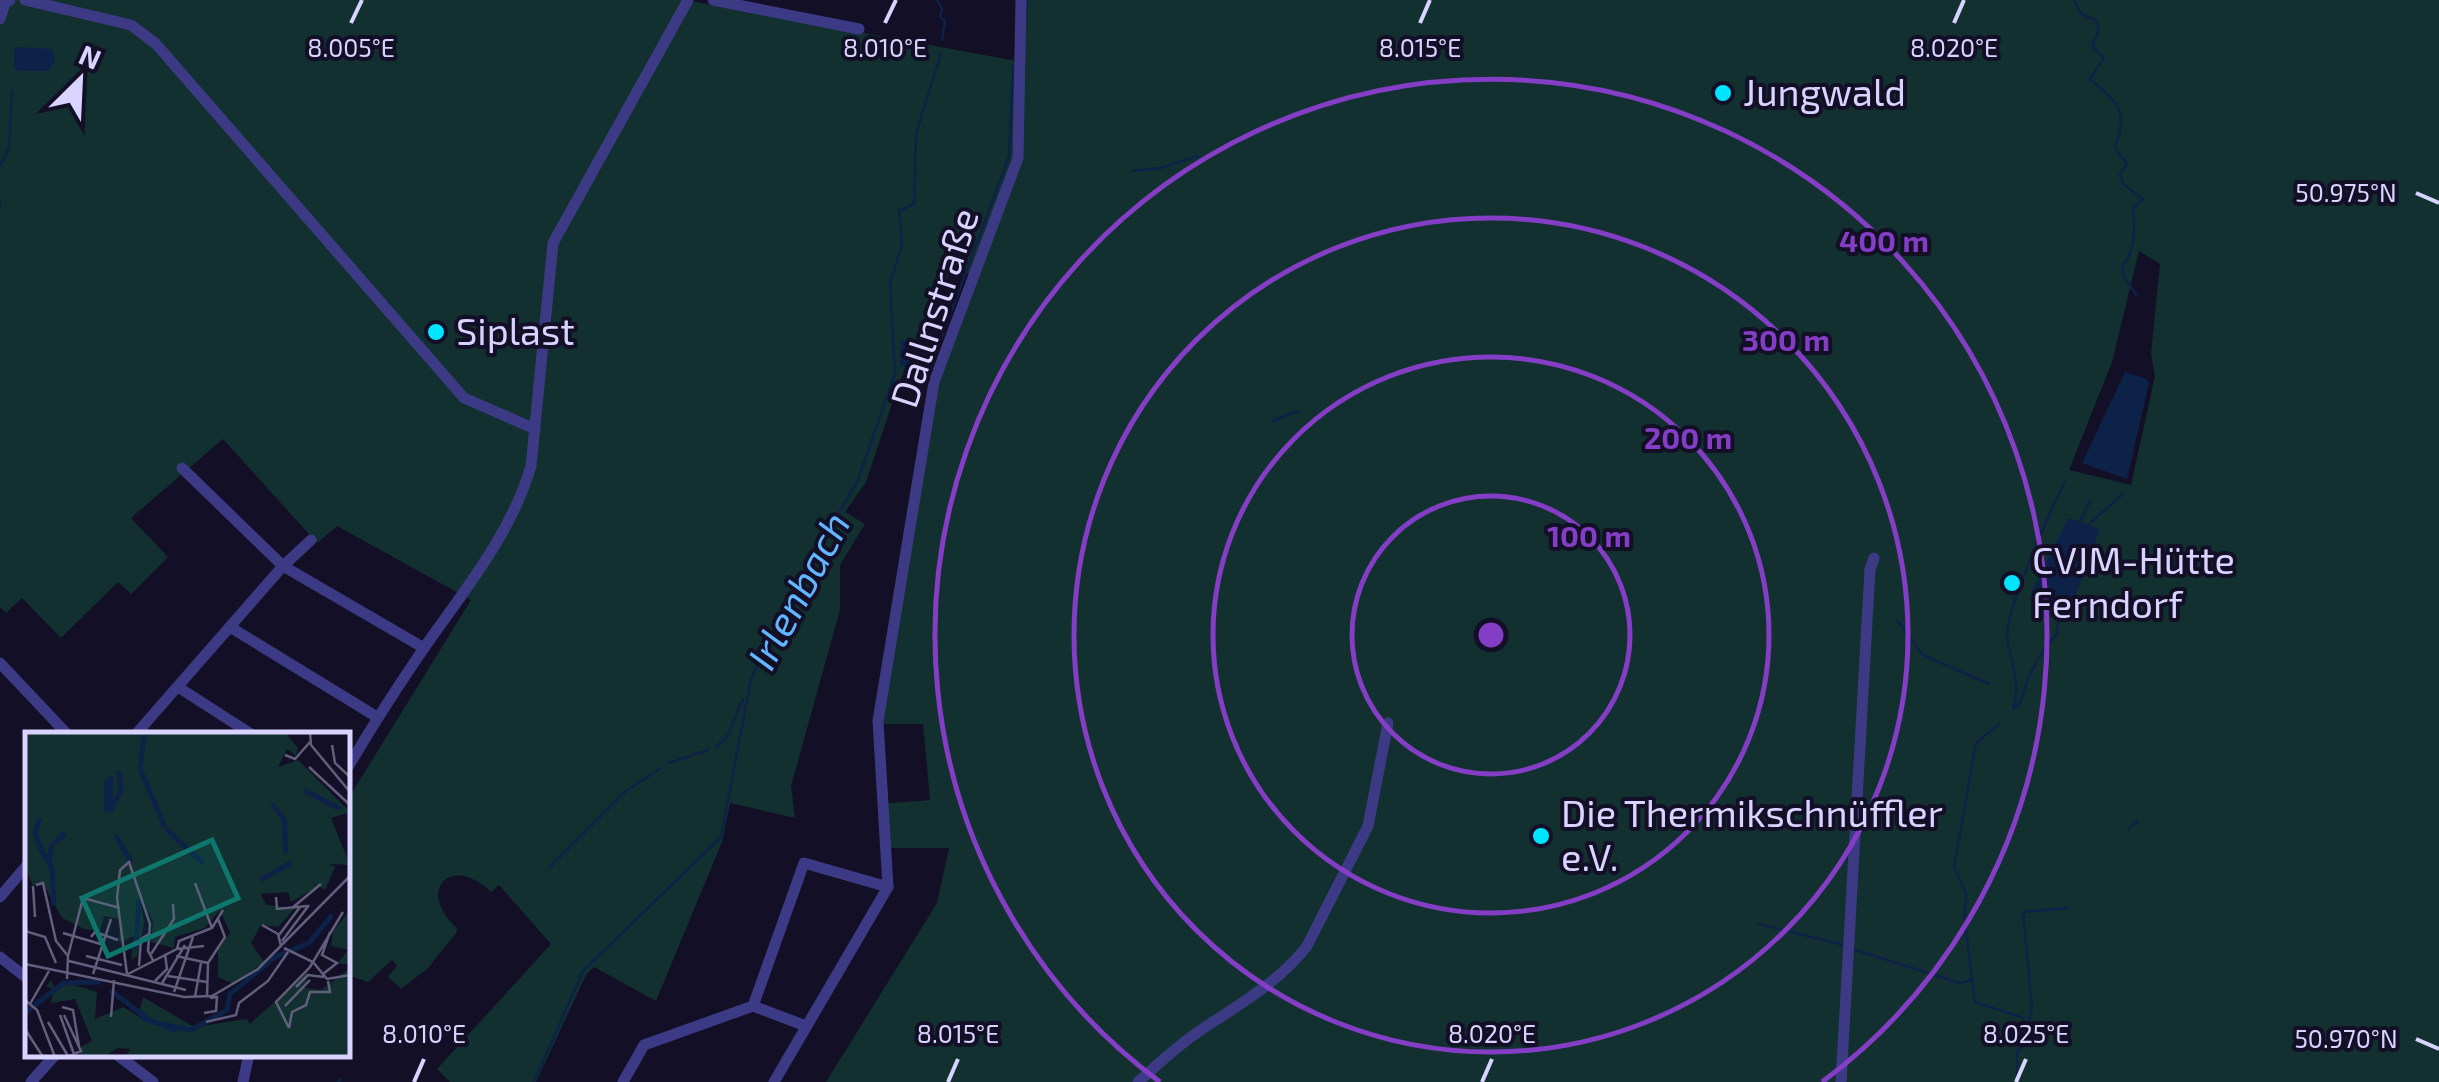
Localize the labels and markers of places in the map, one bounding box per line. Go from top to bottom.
place label: Jungwald [1743,68,1906,114]
marker: Jungwald [1712,82,1734,104]
place label: Siplast [456,307,575,353]
marker: Siplast [425,321,447,343]
place label: CVJM-Hütte Ferndorf [2032,536,2235,626]
marker: CVJM-Hütte Ferndorf [2001,572,2023,594]
centre of rings [1473,617,1509,653]
place label: Die Thermikschnüffler e.V. [1561,789,1943,879]
marker: Die Thermikschnüffler e.V. [1530,825,1552,847]

